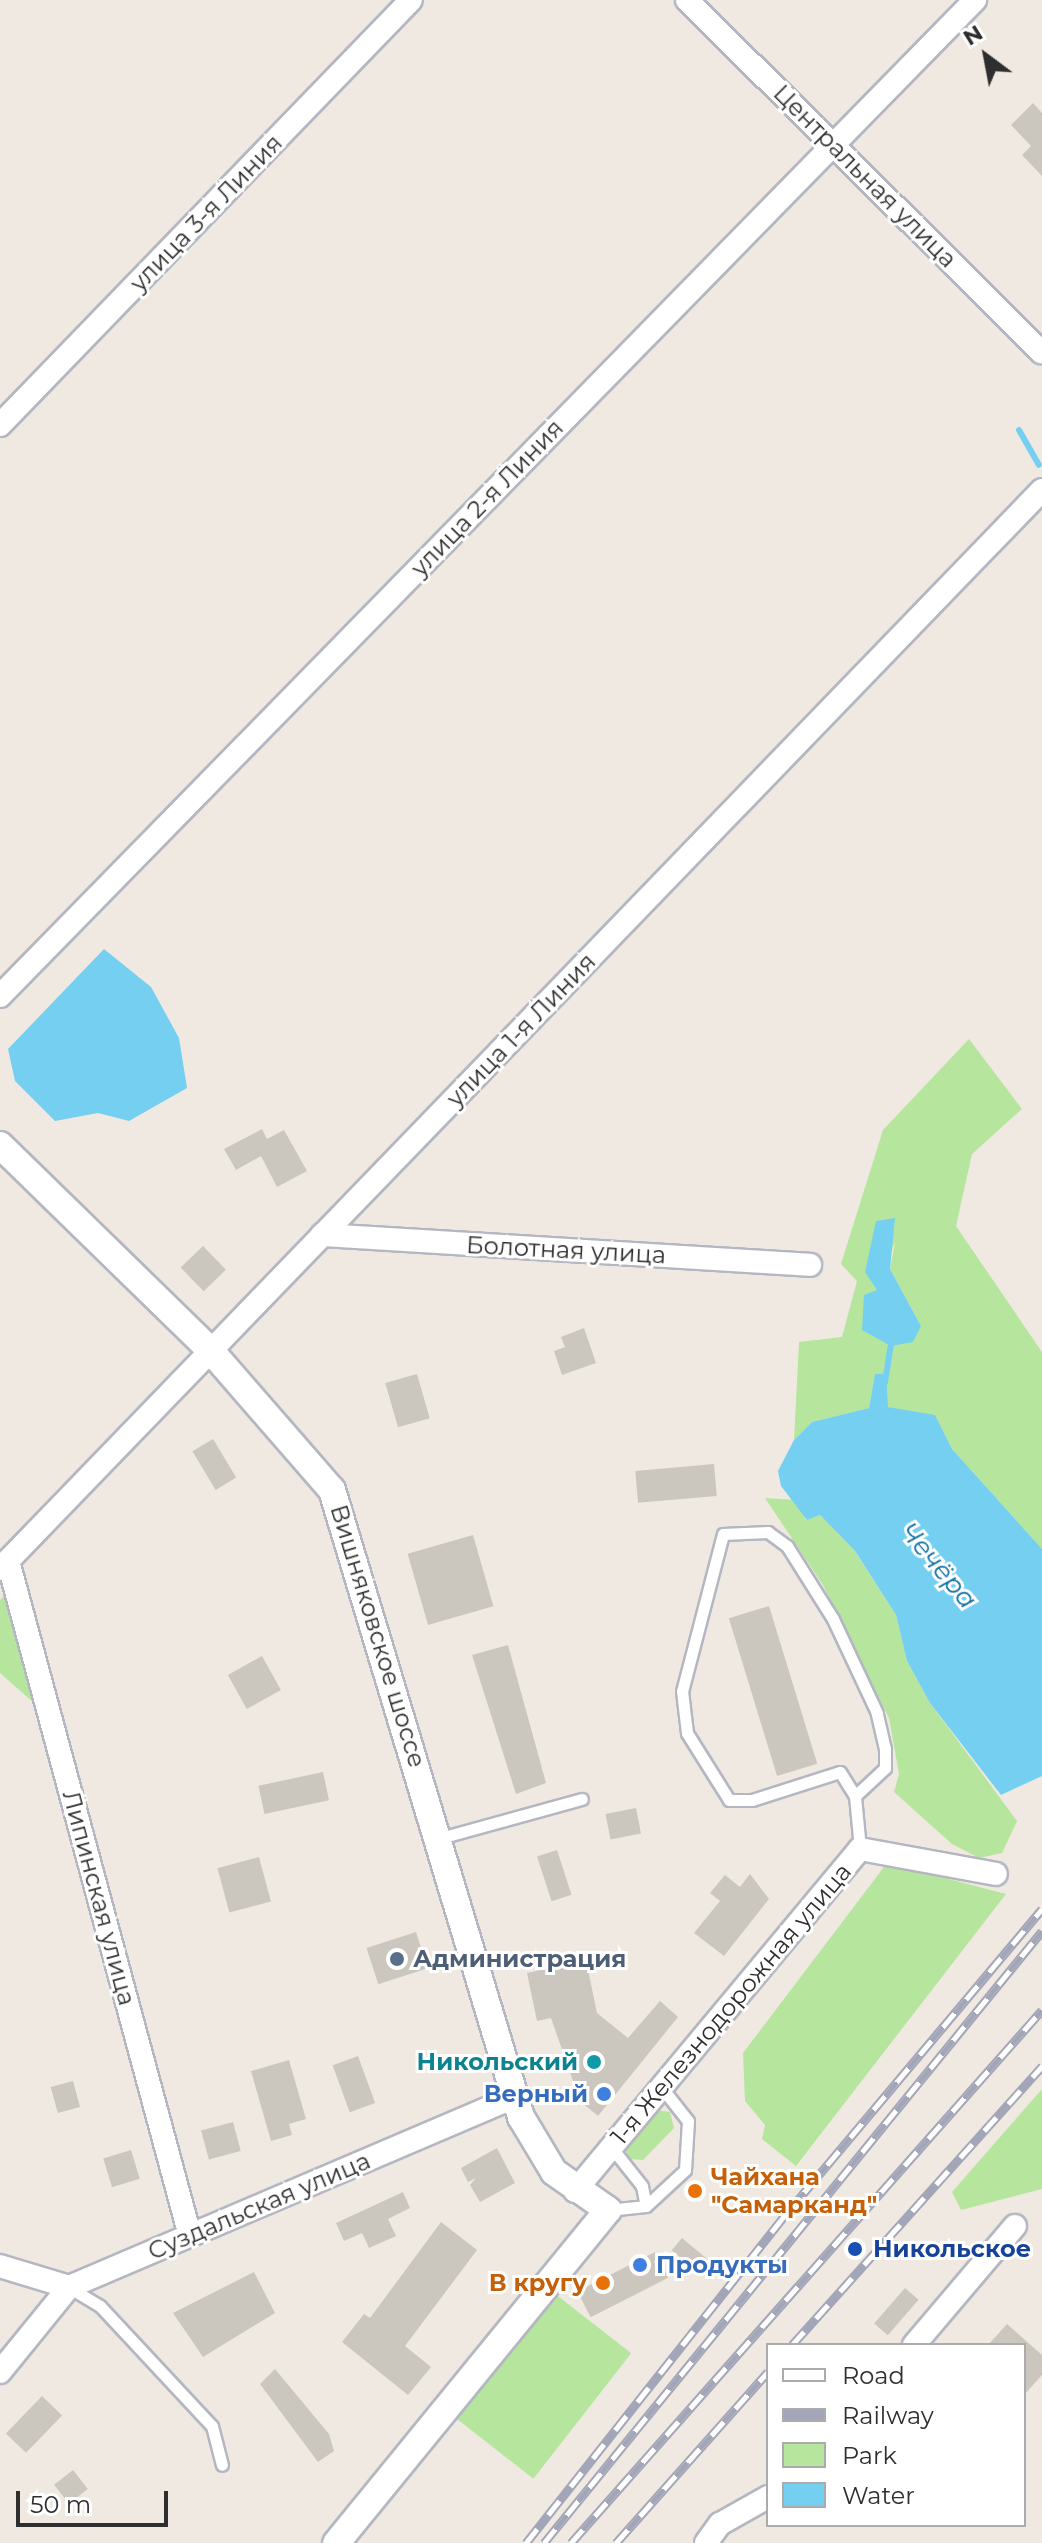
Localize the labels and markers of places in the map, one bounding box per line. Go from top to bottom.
place label: Администрация [413,1945,626,1973]
marker: Администрация [388,1950,406,1968]
place label: Никольский [417,2048,578,2076]
marker: Никольский [585,2053,603,2071]
place label: Верный [484,2080,588,2108]
marker: Верный [595,2085,613,2103]
place label: Чайхана "Самарканд" [711,2163,877,2219]
marker: Чайхана "Самарканд" [686,2182,704,2200]
place label: Никольское [873,2235,1031,2263]
marker: Никольское [844,2238,866,2260]
place label: Продукты [656,2251,788,2279]
marker: Продукты [631,2256,649,2274]
place label: В кругу [489,2269,587,2297]
marker: В кругу [594,2274,612,2292]

